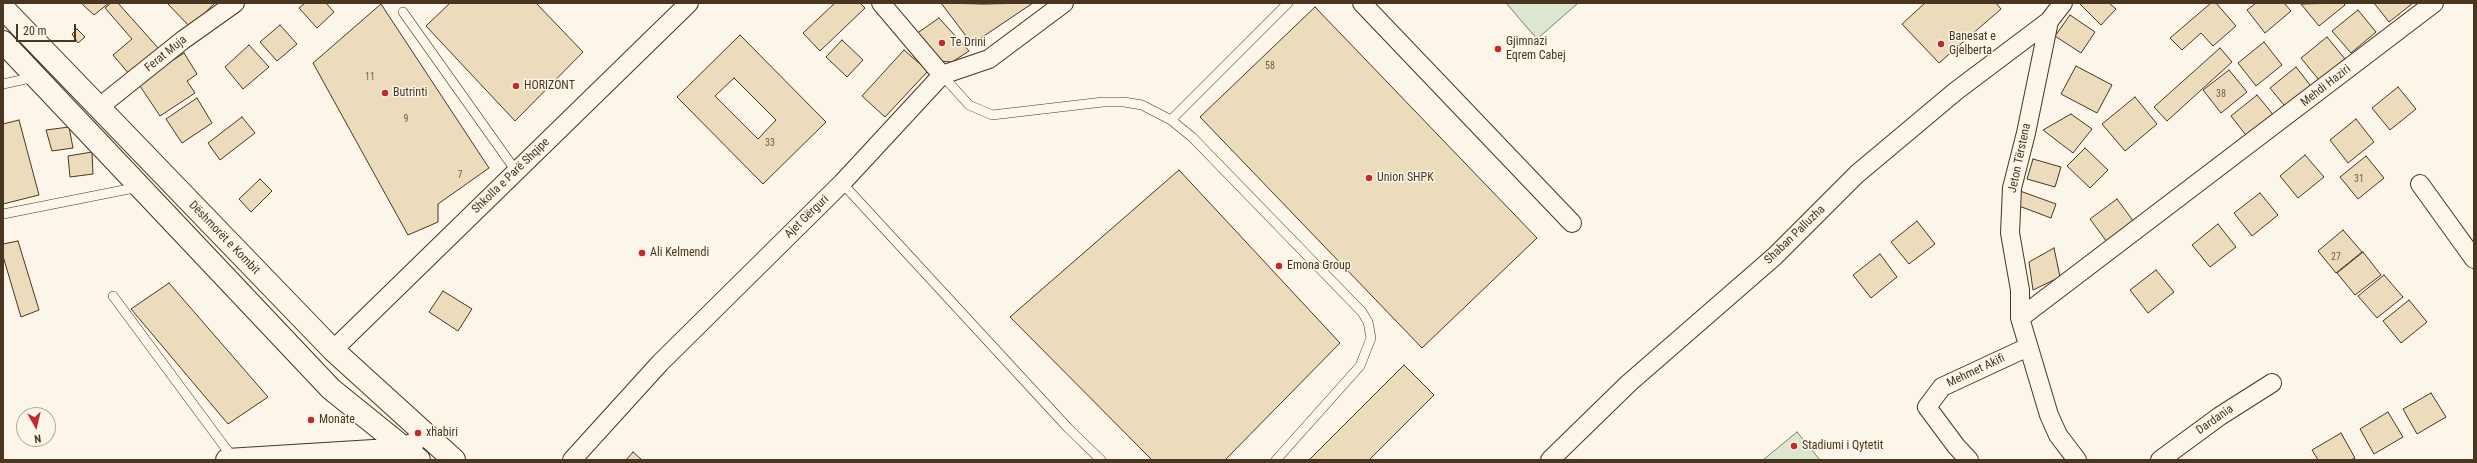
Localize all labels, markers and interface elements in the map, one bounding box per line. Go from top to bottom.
scale bar [18,16,78,42]
text: 20 m [23,24,47,38]
place label: Banesat e Gjelberta [1949,30,1996,58]
street label: Ferat Muja [142,33,190,75]
place label: Gjimnazi Eqrem Cabej [1506,35,1566,63]
place label: Te Drini [950,36,986,50]
marker: Te Drini [937,38,947,48]
marker: Banesat e Gjelberta [1936,39,1946,49]
marker: Gjimnazi Eqrem Cabej [1493,44,1503,54]
house number: 58 [1265,60,1275,72]
street label: Mehdi Haziri [2298,62,2354,110]
house number: 11 [365,71,375,83]
place label: HORIZONT [524,79,575,93]
marker: HORIZONT [511,81,521,91]
place label: Butrinti [393,86,427,100]
marker: Butrinti [380,88,390,98]
house number: 38 [2216,88,2226,100]
house number: 9 [404,113,408,125]
street label: Jeton Tërstena [2006,122,2034,194]
street label: Shkolla e Parë Shqipe [469,135,553,217]
house number: 33 [765,137,775,149]
house number: 7 [458,169,462,181]
place label: Union SHPK [1377,171,1434,185]
marker: Union SHPK [1364,173,1374,183]
house number: 31 [2354,173,2364,185]
street label: Ajet Gërguri [782,192,832,242]
street label: Dëshmorët e Kombit [185,198,263,278]
street label: Shaban Palluzha [1762,203,1828,267]
place label: Ali Kelmendi [650,246,709,260]
marker: Ali Kelmendi [637,248,647,258]
house number: 27 [2331,251,2341,263]
place label: Emona Group [1287,259,1351,273]
marker: Emona Group [1274,261,1284,271]
street label: Mehmet Akifi [1945,351,2007,391]
street label: Dardania [2194,402,2236,438]
north arrow [16,407,56,447]
place label: Monate [319,413,355,427]
marker: Monate [306,415,316,425]
place label: xhabiri [426,426,458,440]
marker: xhabiri [413,428,423,438]
text: N [33,431,42,445]
place label: Stadiumi i Qytetit [1802,439,1883,453]
marker: Stadiumi i Qytetit [1789,441,1799,451]

